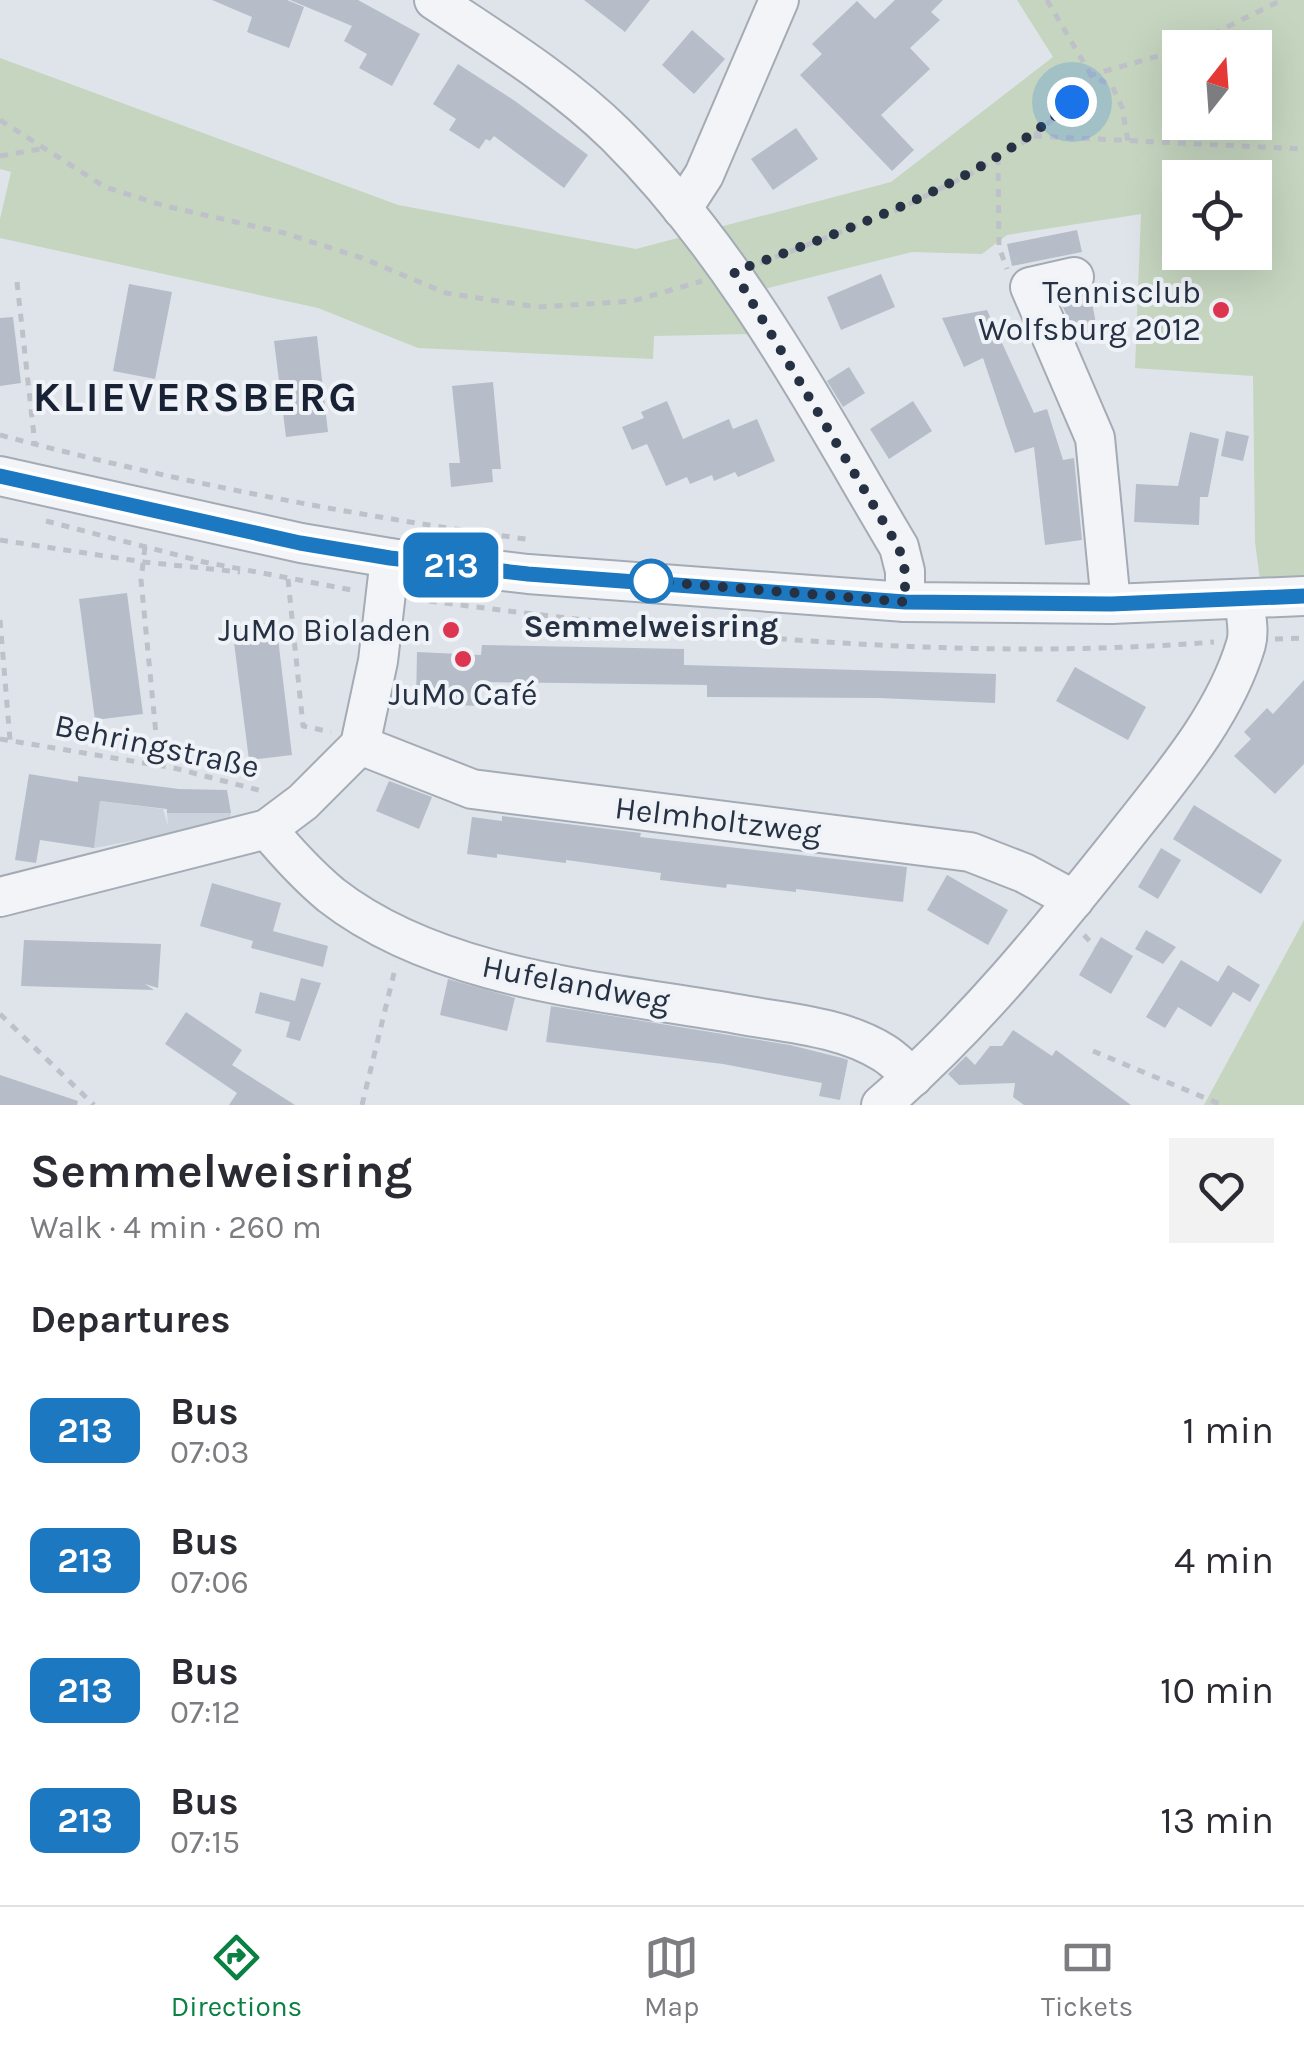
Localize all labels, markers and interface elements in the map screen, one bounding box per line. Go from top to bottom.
north arrow [1162,30,1272,140]
map controls [1162,30,1272,270]
your location [1047,77,1097,127]
button: locate [1162,160,1272,270]
place label: Tennisclub Wolfsburg 2012 [978,274,1201,348]
marker: Tennisclub Wolfsburg 2012 [1210,299,1232,321]
district label: KLIEVERSBERG [33,372,359,422]
line badge: 213 [394,532,508,598]
text: 213 [423,545,479,586]
marker: Semmelweisring [630,560,672,602]
place label: Semmelweisring [523,608,779,645]
place label: JuMo Bioladen [218,612,431,649]
marker: JuMo Bioladen [440,619,462,641]
marker: JuMo Café [452,648,474,670]
place label: JuMo Café [388,676,538,713]
street label: Behringstraße [51,706,263,786]
street label: Helmholtzweg [613,789,823,851]
street label: Hufelandweg [479,948,673,1020]
button: heart [1169,1138,1274,1243]
text: Semmelweisring [30,1143,413,1199]
text: Walk · 4 min · 260 m [30,1209,322,1246]
text: Departures [30,1297,230,1342]
text: Bus [170,1389,239,1434]
text: 1 min [1183,1408,1274,1453]
text: 213 [57,1410,113,1451]
text: 07:03 [170,1434,249,1471]
text: Bus [170,1519,239,1564]
text: 4 min [1174,1538,1274,1583]
text: 213 [57,1540,113,1581]
text: 07:06 [170,1564,249,1601]
text: Bus [170,1649,239,1694]
text: 10 min [1160,1668,1274,1713]
text: 213 [57,1670,113,1711]
text: 07:12 [170,1694,241,1731]
text: Bus [170,1779,239,1824]
text: 13 min [1160,1798,1274,1843]
text: 213 [57,1800,113,1841]
text: 07:15 [170,1824,240,1861]
tab: Directions [171,1930,302,2023]
tab: Map [644,1930,699,2023]
tab: Tickets [1041,1930,1133,2023]

